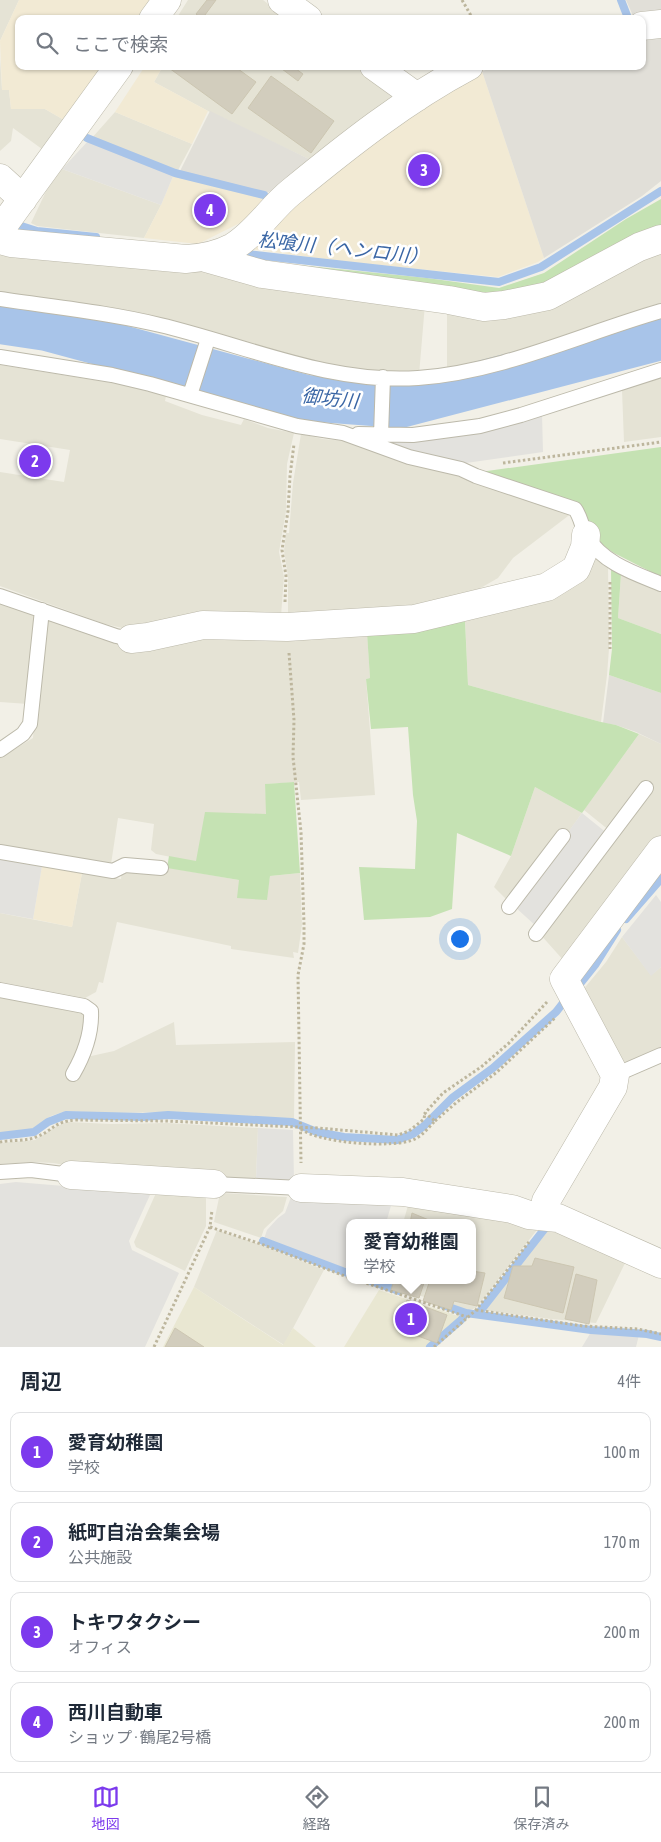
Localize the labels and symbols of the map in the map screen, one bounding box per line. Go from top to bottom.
pin: 3 [408,151,440,189]
pin: 4 [194,191,226,229]
water label: 松喰川（ヘンロ川） [257,228,429,268]
water label: 御坊川 [300,384,361,412]
pin: 2 [19,442,51,480]
your location [447,926,473,952]
pin: 1 [395,1300,427,1338]

